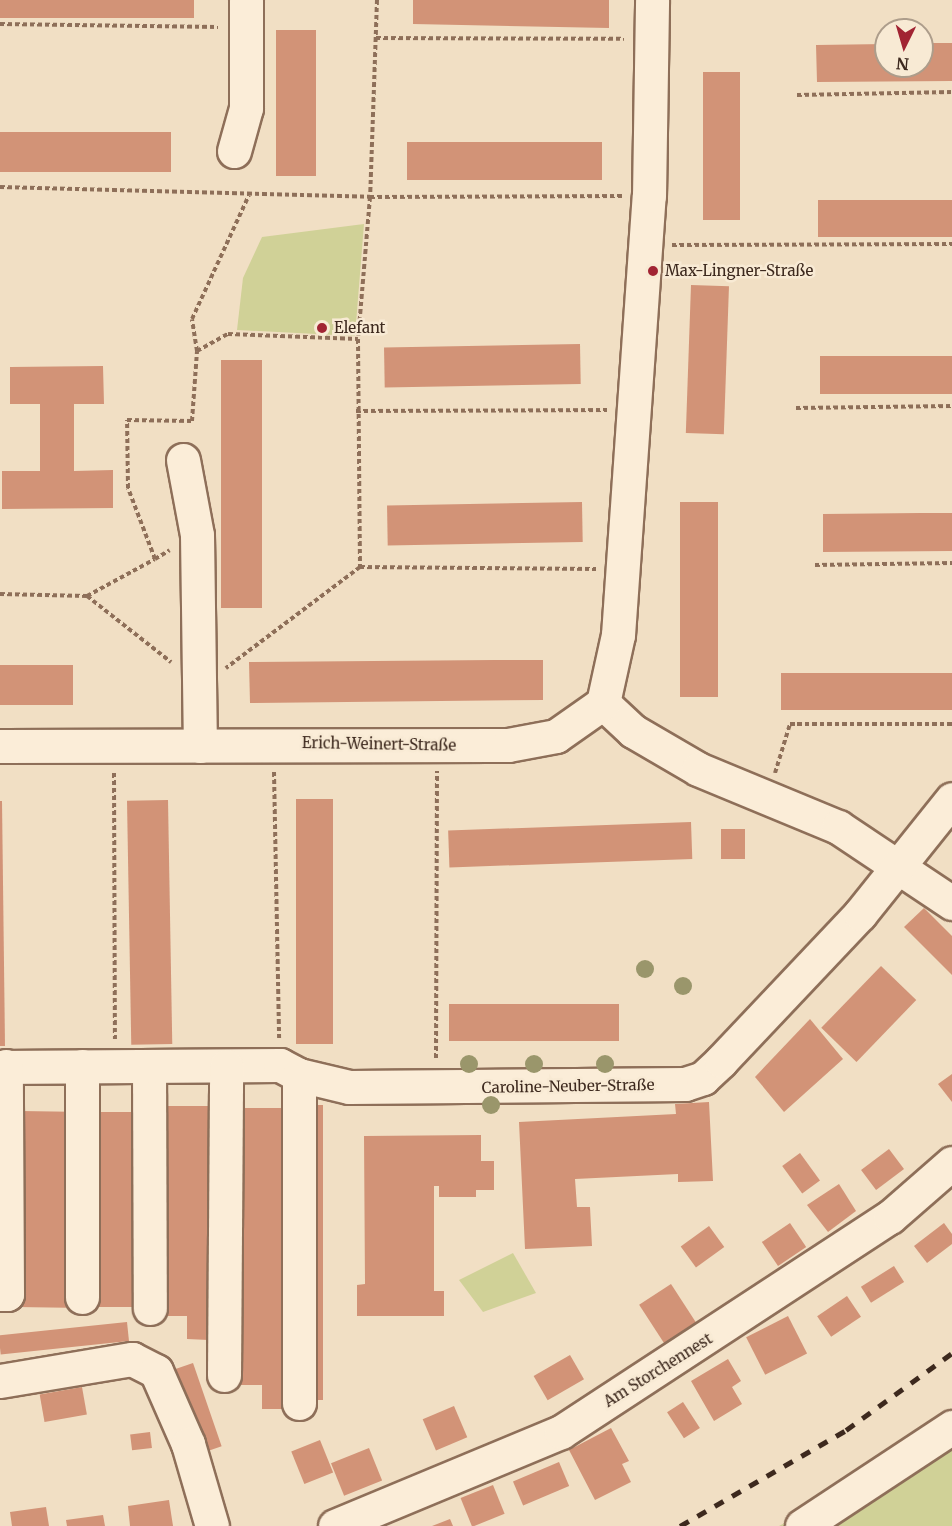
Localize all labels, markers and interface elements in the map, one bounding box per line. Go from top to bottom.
north arrow [874,18,934,78]
text: N [895,53,910,74]
place label: Max-Lingner-Straße [665,262,813,280]
marker: Max-Lingner-Straße [646,264,660,278]
place label: Elefant [334,319,385,337]
marker: Elefant [315,321,329,335]
street label: Erich-Weinert-Straße [302,734,456,754]
street label: Caroline-Neuber-Straße [481,1075,655,1097]
street label: Am Storchennest [600,1329,716,1411]

